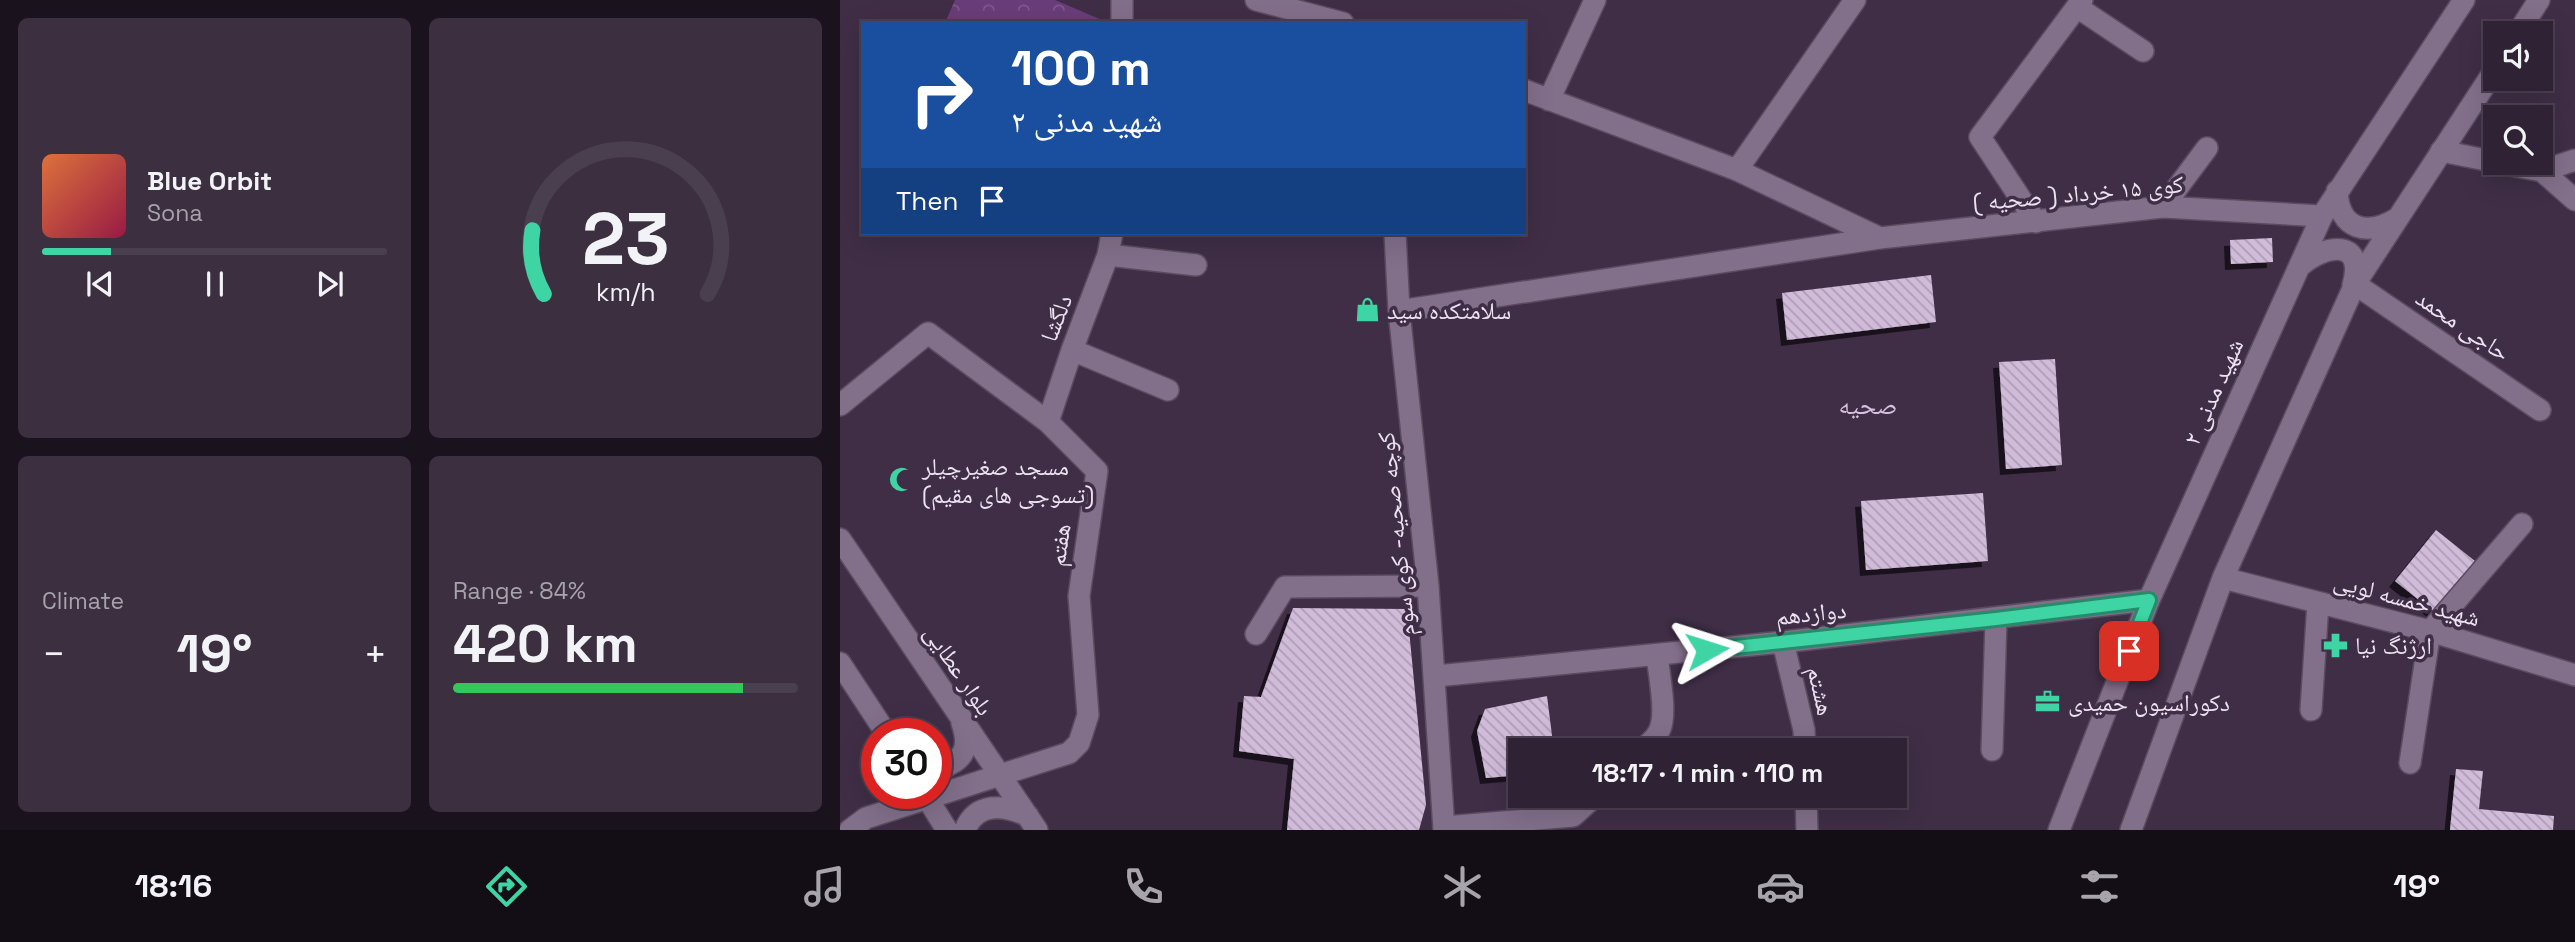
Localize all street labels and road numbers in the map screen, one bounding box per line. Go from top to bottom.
street label: کوی ۱۵ خرداد ( صحیه ) [1971,168,2185,218]
street label: حاجی محمد [2410,282,2516,368]
street label: دلگشا [1033,290,1079,346]
street label: شهید مدنی ۲ [2176,334,2250,450]
street label: کوچه صحیه- کوی سوم [1370,430,1423,638]
street label: هفتم [1041,522,1078,568]
street label: شهید خمسه لویی [2330,565,2484,633]
street label: دوازدهم [1774,594,1848,633]
street label: بلوار عطایی [917,619,1001,721]
street label: هشتم [1799,663,1842,719]

